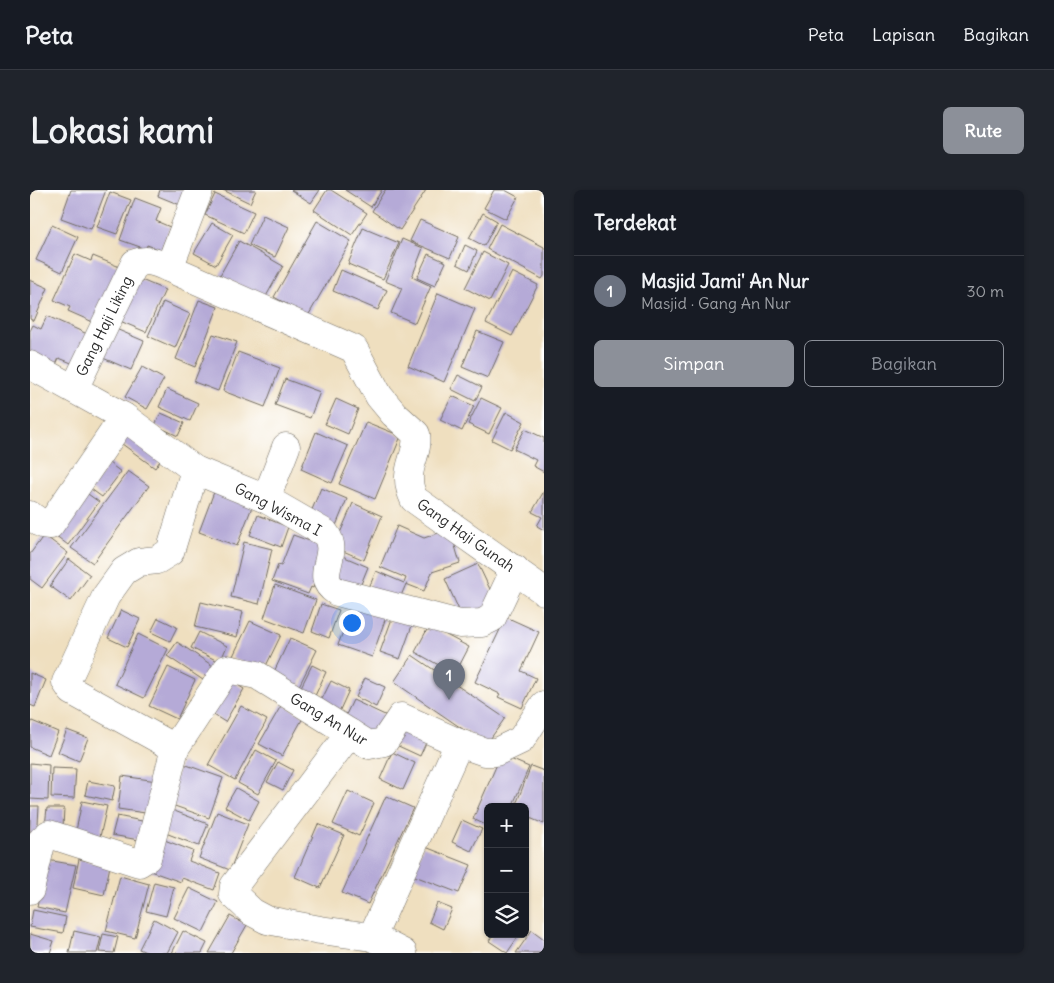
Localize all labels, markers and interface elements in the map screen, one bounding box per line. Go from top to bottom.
text: Peta [25,20,73,50]
text: Peta [808,23,844,46]
text: Lapisan [872,23,935,46]
text: Bagikan [963,23,1029,46]
button: Rute [943,107,1024,154]
text: Lokasi kami [30,108,214,152]
text: Terdekat [594,209,676,236]
text: Masjid Jami' An Nur [641,269,809,293]
street label: Gang Haji Liking [72,273,136,379]
text: 1 [607,281,613,301]
text: 30 m [967,281,1004,301]
text: Masjid · Gang An Nur [641,293,791,313]
button: Simpan [594,340,794,387]
button: Bagikan [804,340,1004,387]
street label: Gang Wisma I [231,478,325,540]
street label: Gang Haji Gunah [413,494,519,576]
your location [339,610,365,636]
pin: 1 [433,659,465,700]
street label: Gang An Nur [287,688,371,750]
map controls [484,803,529,938]
button: + [484,803,529,848]
button: − [484,848,529,893]
button: layers [484,893,529,938]

